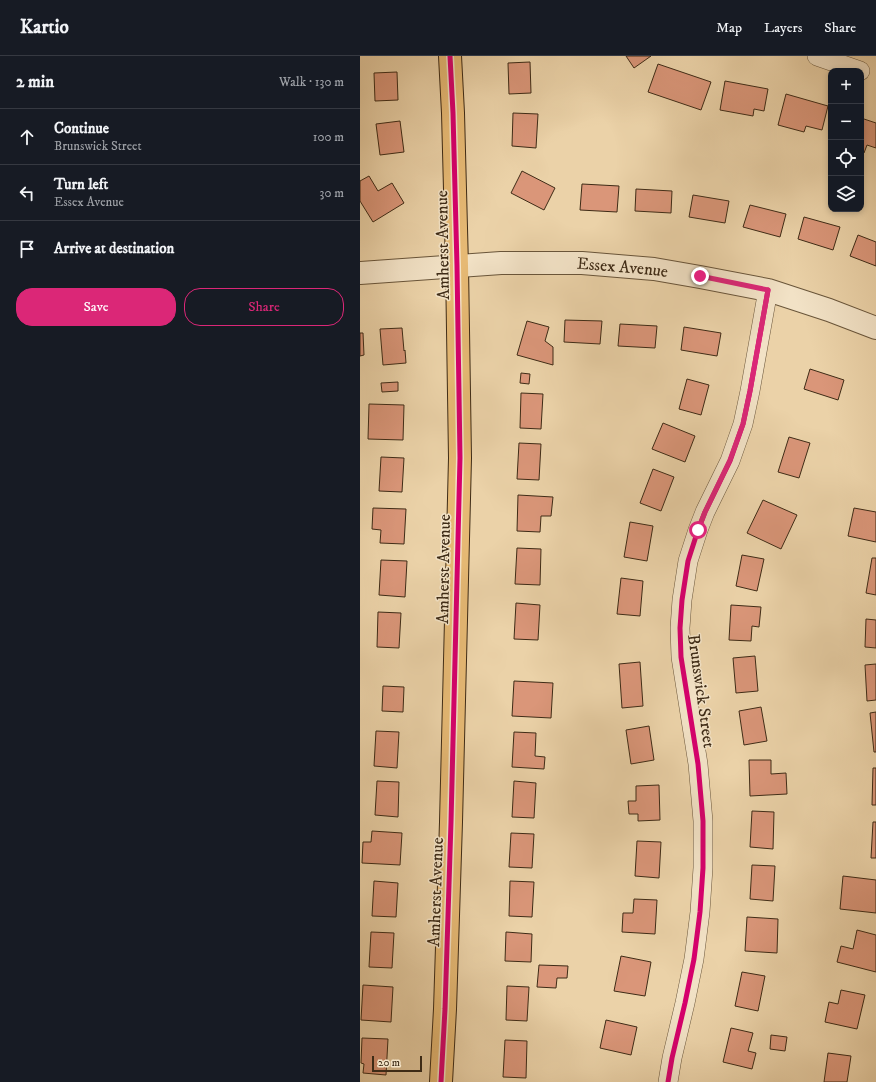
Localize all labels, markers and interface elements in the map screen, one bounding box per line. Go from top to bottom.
text: Kartio [20,16,69,39]
text: Map [716,19,742,37]
text: Layers [764,19,802,37]
text: Share [824,19,856,37]
map controls [828,68,864,212]
button: + [828,68,864,104]
text: 2 min [16,71,54,93]
text: Walk · 130 m [279,74,344,90]
button: − [828,104,864,140]
text: Continue [54,119,109,138]
icon: ahead [16,126,38,148]
text: 100 m [313,129,344,145]
text: Brunswick Street [54,138,142,154]
button: locate [828,140,864,176]
text: Turn left [54,175,108,194]
button: layers [828,176,864,212]
icon: left [16,182,38,204]
text: 30 m [320,185,344,201]
street label: Amherst Avenue [431,190,455,300]
text: Essex Avenue [54,194,124,210]
icon: arrive [16,238,38,260]
text: Arrive at destination [54,239,174,258]
street label: Essex Avenue [576,253,670,283]
route end [691,267,709,285]
button: Save [16,288,176,326]
button: Share [184,288,344,326]
street label: Amherst Avenue [432,514,456,624]
route start [689,521,707,539]
street label: Brunswick Street [682,633,720,750]
street label: Amherst Avenue [423,837,449,947]
scale bar [372,1054,422,1073]
text: 20 m [378,1056,400,1070]

